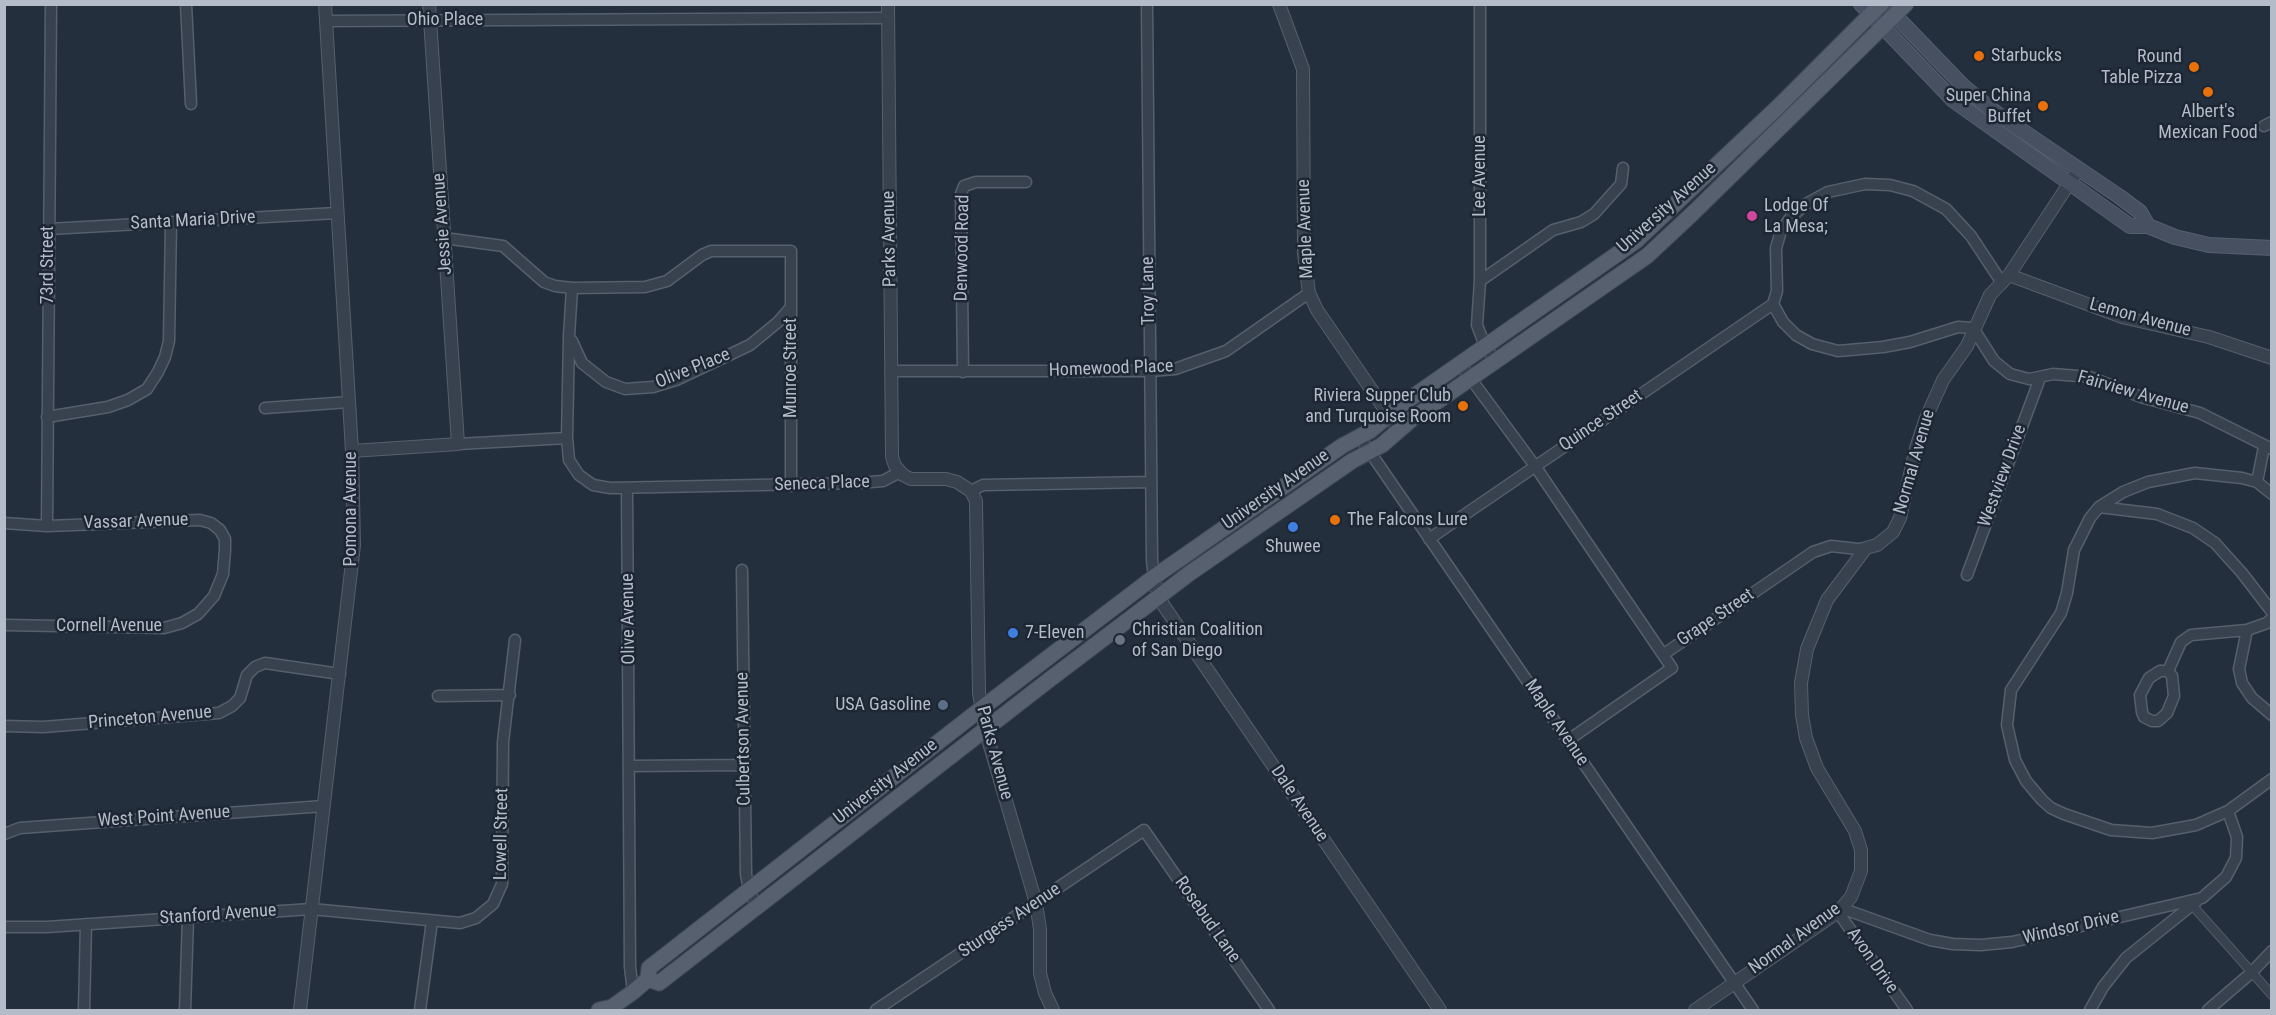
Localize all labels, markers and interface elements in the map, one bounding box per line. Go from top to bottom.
street label: Ohio Place [407,9,483,31]
place label: Starbucks [1991,45,2062,67]
place label: Round Table Pizza [2101,46,2182,88]
marker: Starbucks [1972,49,1986,63]
marker: Round Table Pizza [2187,60,2201,74]
place label: Super China Buffet [1946,85,2031,128]
marker: Albert's Mexican Food [2201,85,2215,99]
marker: Super China Buffet [2036,99,2050,113]
place label: Albert's Mexican Food [2158,101,2258,144]
street label: Lee Avenue [1469,135,1491,217]
street label: University Avenue [1613,158,1721,258]
street label: Jessie Avenue [429,172,457,276]
street label: Maple Avenue [1293,179,1319,279]
street label: Parks Avenue [878,191,902,287]
street label: Denwood Road [951,195,975,301]
place label: Lodge Of La Mesa; [1764,195,1828,238]
street label: Santa Maria Drive [130,207,256,235]
marker: Lodge Of La Mesa; [1745,209,1759,223]
street label: 73rd Street [37,226,59,304]
street label: Troy Lane [1138,256,1160,326]
street label: Lemon Avenue [2087,294,2193,342]
street label: Munroe Street [780,318,802,418]
street label: Olive Place [652,344,734,394]
street label: Homewood Place [1048,356,1174,382]
street label: Fairview Avenue [2075,367,2191,419]
place label: Riviera Supper Club and Turquoise Room [1305,385,1451,428]
street label: Quince Street [1555,385,1647,457]
marker: Riviera Supper Club and Turquoise Room [1456,399,1470,413]
street label: Normal Avenue [1890,407,1940,517]
street label: Westview Drive [1974,422,2032,530]
street label: University Avenue [1218,445,1334,535]
street label: Pomona Avenue [340,452,362,566]
street label: Seneca Place [774,472,870,496]
street label: Vassar Avenue [83,509,189,535]
place label: The Falcons Lure [1347,509,1468,531]
marker: The Falcons Lure [1328,513,1342,527]
marker: Shuwee [1286,520,1300,534]
place label: Shuwee [1265,536,1321,558]
street label: Olive Avenue [617,573,641,665]
street label: Grape Street [1673,584,1759,652]
street label: Cornell Avenue [56,615,162,637]
place label: Christian Coalition of San Diego [1132,619,1263,662]
place label: 7-Eleven [1025,622,1084,644]
marker: 7-Eleven [1006,626,1020,640]
marker: Christian Coalition of San Diego [1113,633,1127,647]
street label: Culbertson Avenue [732,672,756,806]
street label: Maple Avenue [1519,676,1593,770]
place label: USA Gasoline [835,694,931,716]
marker: USA Gasoline [936,698,950,712]
street label: Princeton Avenue [87,702,213,734]
street label: Parks Avenue [971,704,1017,802]
street label: University Avenue [830,735,942,829]
street label: Dale Avenue [1266,762,1332,846]
street label: Lowell Street [490,788,514,880]
street label: West Point Avenue [97,802,231,832]
street label: Rosebud Lane [1169,873,1245,967]
street label: Sturgess Avenue [955,879,1065,963]
street label: Normal Avenue [1745,899,1845,979]
street label: Stanford Avenue [159,900,277,930]
street label: Windsor Drive [2021,906,2121,950]
street label: Avon Drive [1842,924,1902,998]

